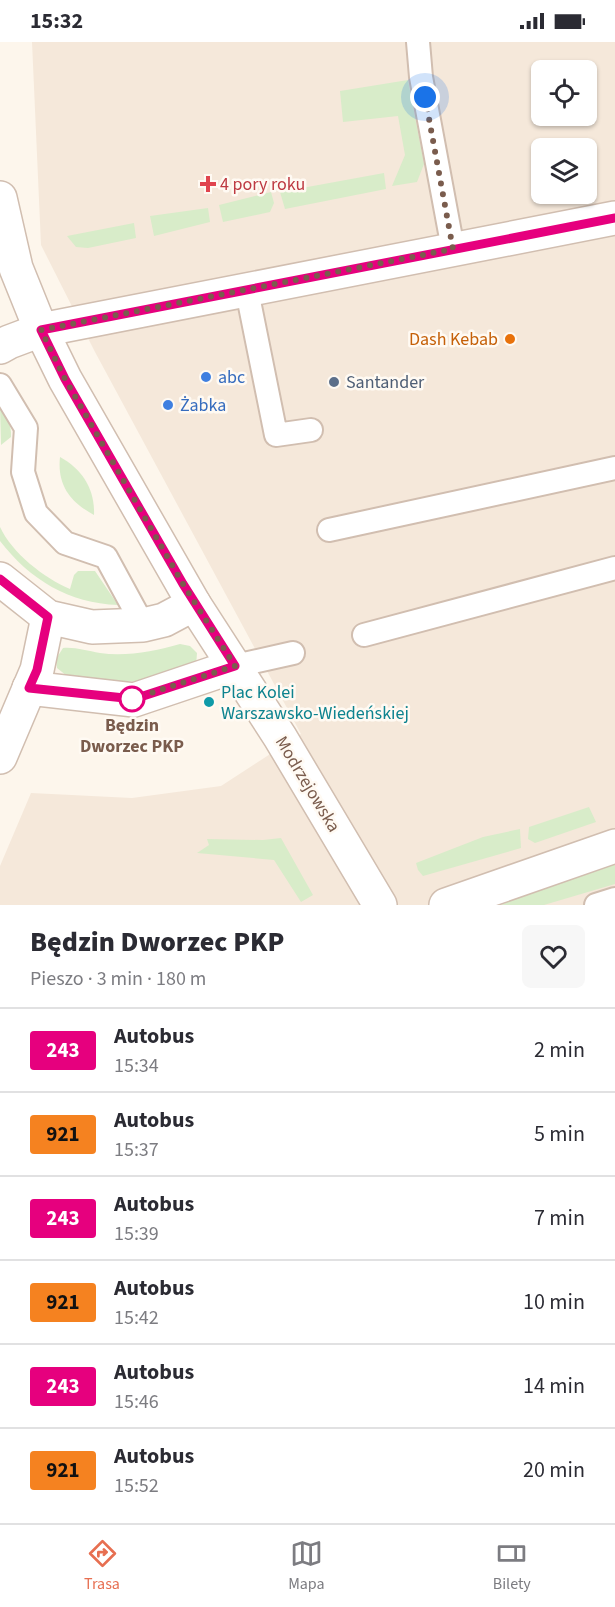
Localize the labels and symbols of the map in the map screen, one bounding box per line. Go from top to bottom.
your location [410,82,440,112]
place label: 4 pory roku [220,172,305,197]
marker: 4 pory roku [201,177,215,191]
place label: Dash Kebab [409,327,498,352]
marker: Dash Kebab [503,332,517,346]
place label: abc [218,365,245,390]
marker: abc [199,370,213,384]
place label: Santander [346,370,425,395]
marker: Santander [327,375,341,389]
place label: Żabka [180,393,226,418]
marker: Żabka [161,398,175,412]
place label: Plac Kolei Warszawsko-Wiedeńskiej [221,680,409,726]
marker: Będzin Dworzec PKP [119,686,145,712]
marker: Plac Kolei Warszawsko-Wiedeńskiej [202,695,216,709]
place label: Będzin Dworzec PKP [80,713,184,759]
street label: Modrzejowska [269,732,346,837]

